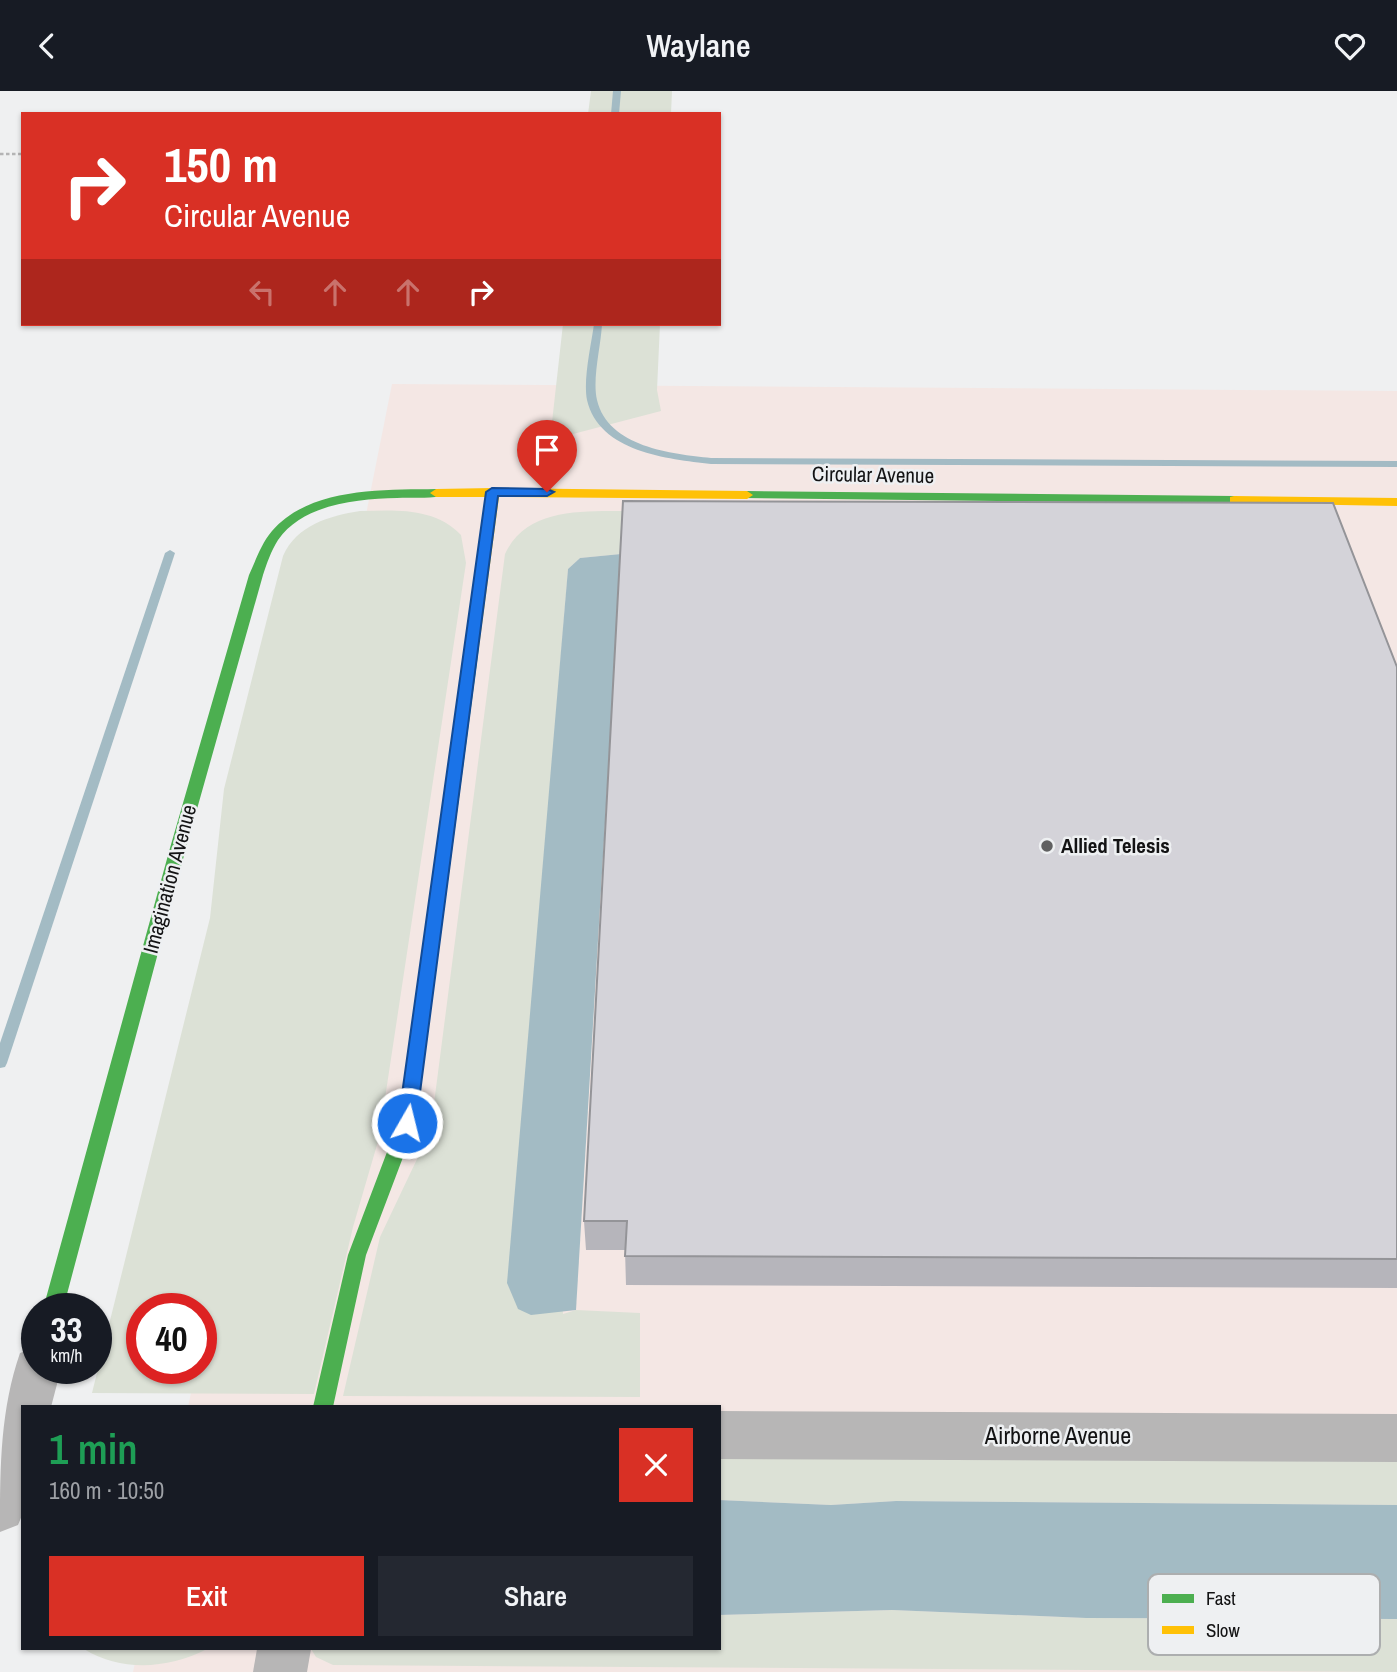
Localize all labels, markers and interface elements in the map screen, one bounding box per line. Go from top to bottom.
text: Waylane [646,24,751,67]
icon: back [28,27,66,65]
icon: heart [1331,27,1369,65]
text: 150 m [164,131,278,197]
icon: right [49,140,140,231]
text: Circular Avenue [164,194,350,237]
icon: left [243,273,281,311]
icon: ahead [316,273,354,311]
icon: ahead [389,273,427,311]
icon: right [462,273,500,311]
pin [517,420,577,492]
icon: arrive [528,431,566,469]
street label: Circular Avenue [812,459,934,490]
street label: Imagination Avenue [136,801,203,956]
place label: Allied Telesis [1061,831,1170,860]
marker: Allied Telesis [1039,838,1055,854]
position arrow [370,1086,444,1160]
speed limit sign: 40 [126,1293,217,1384]
text: 33 [51,1306,82,1353]
text: km/h [51,1343,83,1368]
street label: Airborne Avenue [984,1419,1131,1451]
text: 1 min [49,1421,138,1477]
button: close [619,1428,693,1502]
text: 160 m · 10:50 [49,1475,164,1506]
button: Exit [49,1556,364,1636]
button: Share [378,1556,693,1636]
legend [1148,1574,1380,1655]
text: Fast [1206,1585,1236,1611]
text: Slow [1206,1617,1241,1643]

